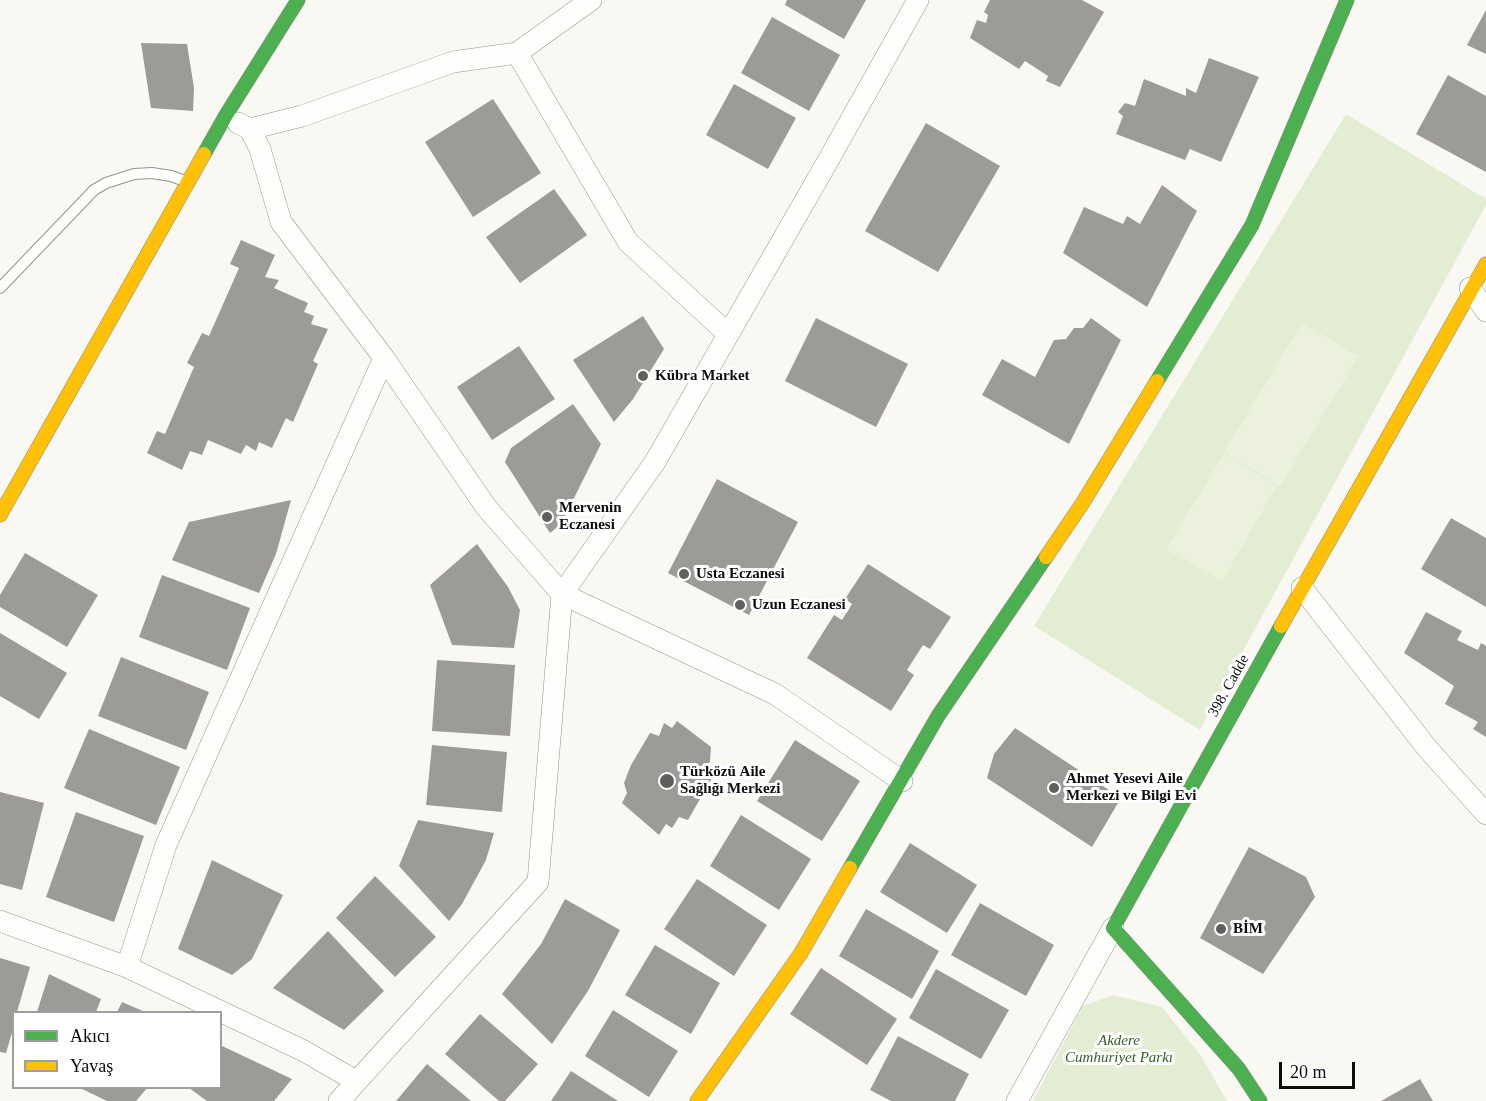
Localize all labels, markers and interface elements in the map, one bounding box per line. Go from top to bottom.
place label: Kübra Market [655,367,750,385]
marker: Kübra Market [636,369,650,383]
place label: Mervenin Eczanesi [559,499,621,534]
marker: Mervenin Eczanesi [540,510,554,524]
place label: Usta Eczanesi [696,565,785,583]
marker: Usta Eczanesi [677,567,691,581]
place label: Uzun Eczanesi [752,596,846,614]
marker: Uzun Eczanesi [733,598,747,612]
street label: 398. Cadde [1205,652,1253,720]
place label: Türközü Aile Sağlığı Merkezi [680,763,780,798]
place label: Ahmet Yesevi Aile Merkezi ve Bilgi Evi [1066,770,1196,805]
marker: Türközü Aile Sağlığı Merkezi [658,772,676,790]
marker: Ahmet Yesevi Aile Merkezi ve Bilgi Evi [1047,781,1061,795]
place label: BİM [1233,920,1263,938]
marker: BİM [1214,922,1228,936]
legend [12,1011,222,1089]
text: Akıcı [70,1026,110,1046]
park label: Akdere Cumhuriyet Parkı [1065,1032,1173,1067]
scale bar [1282,1050,1358,1088]
text: Yavaş [70,1056,113,1076]
text: 20 m [1290,1062,1327,1082]

